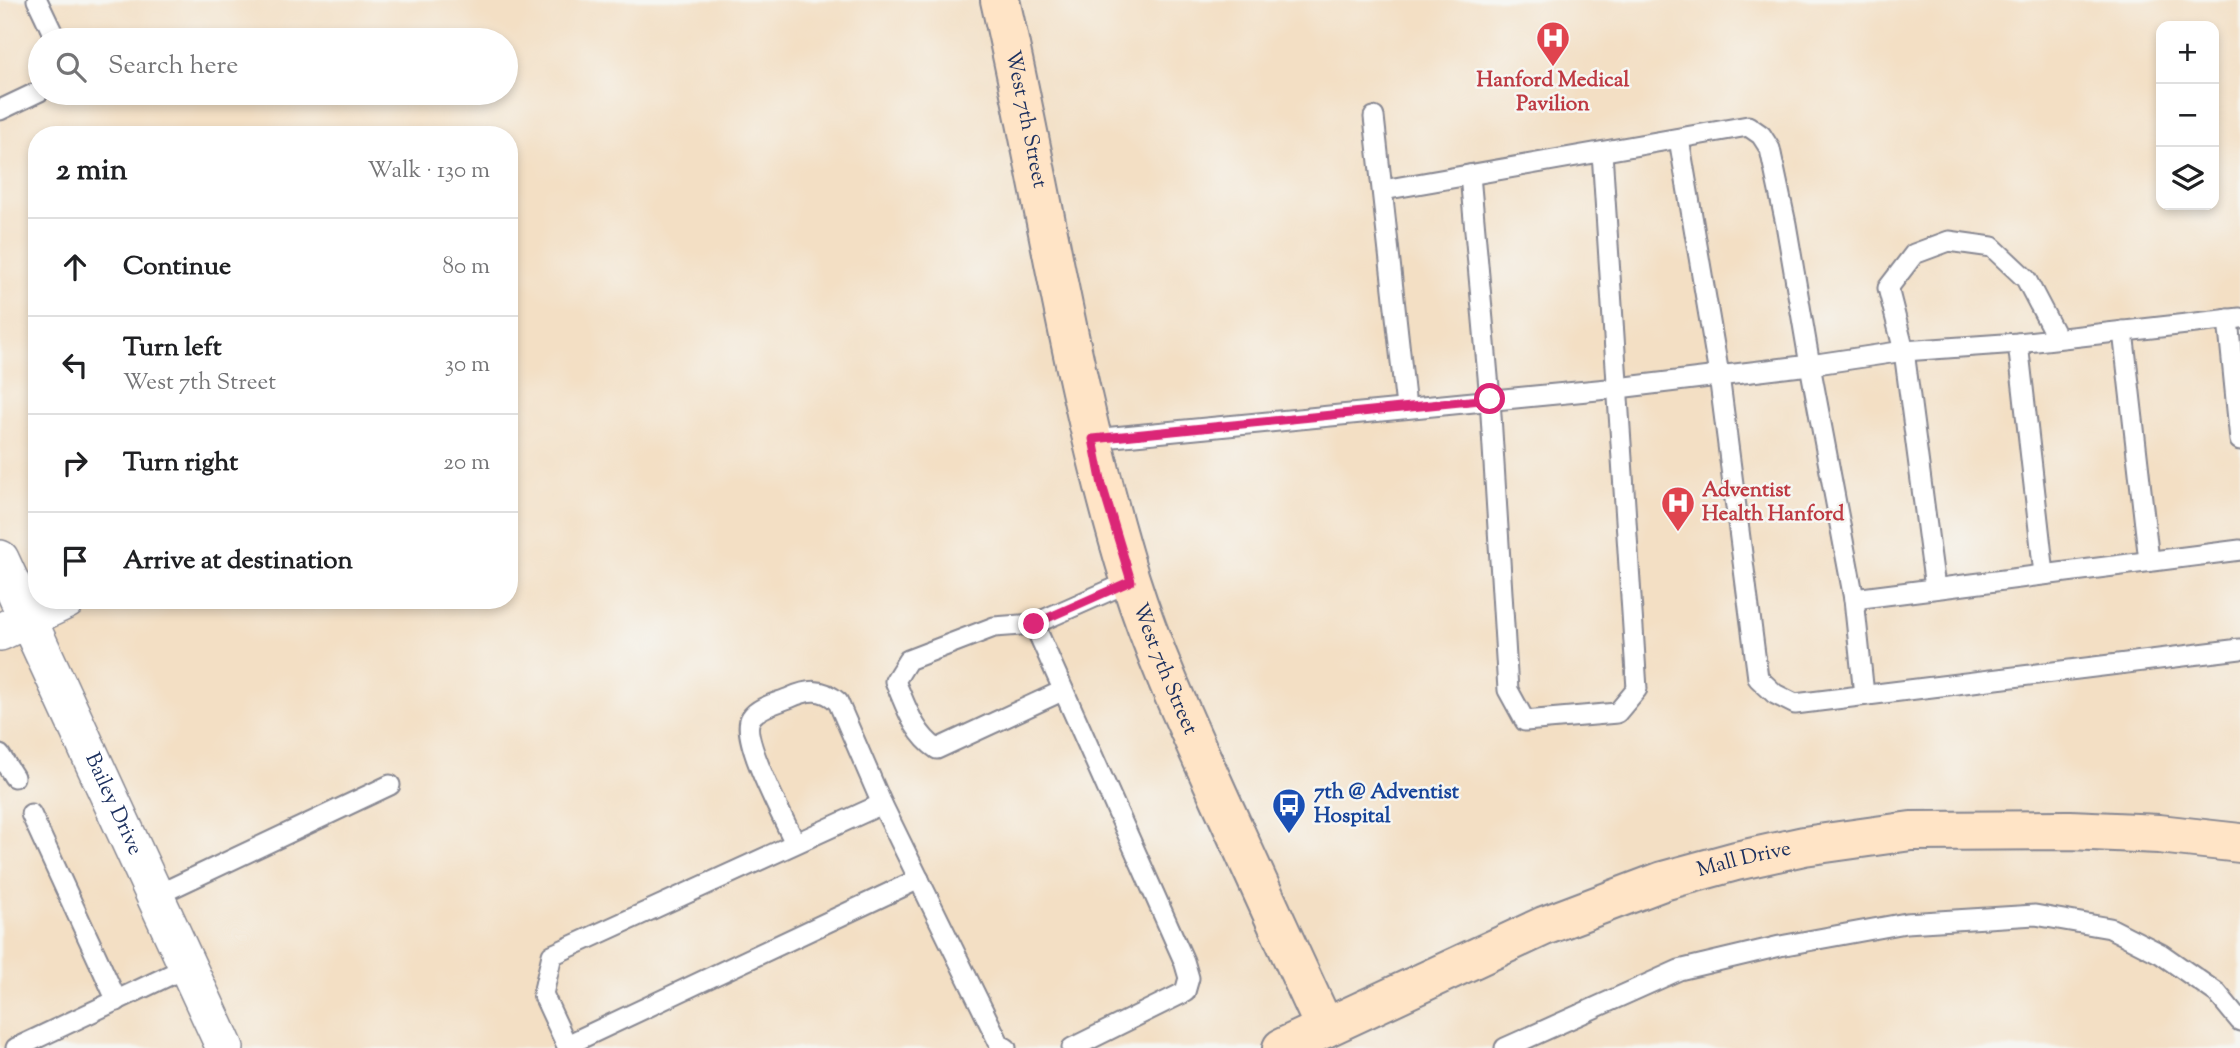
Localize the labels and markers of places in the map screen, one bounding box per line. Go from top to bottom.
hospital icon: Hanford Medical Pavilion [1534,19,1572,68]
place label: Hanford Medical Pavilion [1477,66,1630,120]
place label: Adventist Health Hanford [1702,476,1845,530]
hospital icon: Adventist Health Hanford [1659,484,1697,533]
place label: 7th @ Adventist Hospital [1314,778,1460,832]
bus stop icon: 7th @ Adventist Hospital [1270,786,1308,835]

